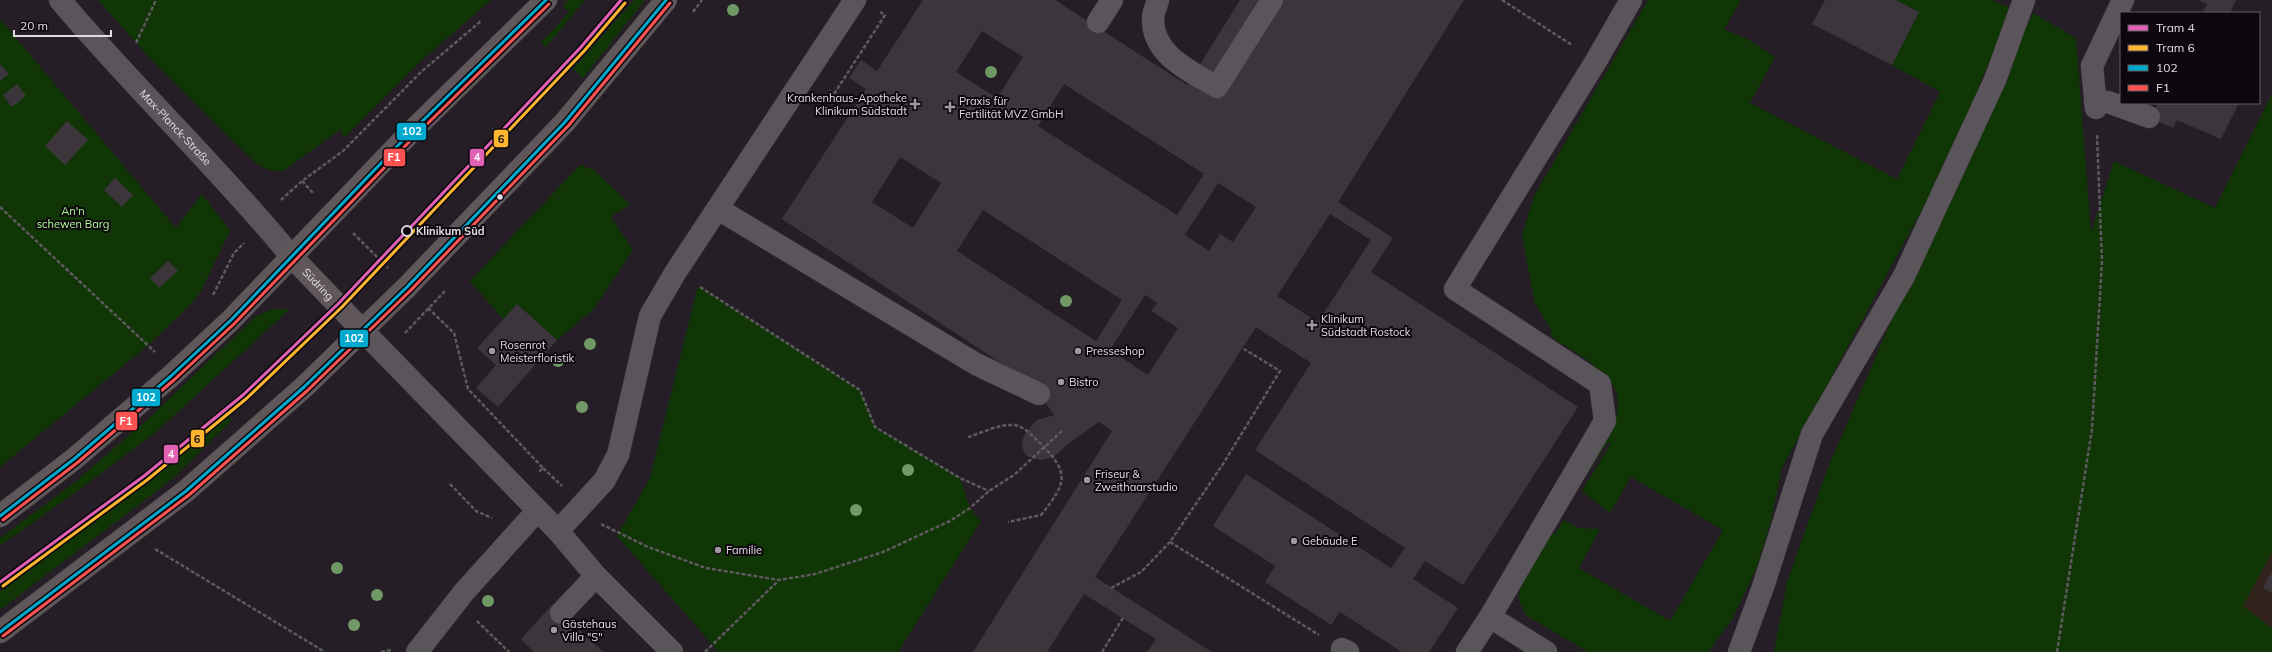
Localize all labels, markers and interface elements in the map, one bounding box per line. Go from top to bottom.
scale bar [14,12,111,38]
legend [2120,12,2260,104]
text: 20 m [20,18,48,33]
text: Tram 4 [2156,20,2195,35]
text: Tram 6 [2156,40,2195,55]
text: 102 [2156,60,2178,75]
text: F1 [2156,80,2170,95]
street label: Max-Planck-Straße [137,87,214,168]
place label: Krankenhaus-Apotheke Klinikum Südstadt [787,91,907,118]
place label: Praxis für Fertilität MVZ GmbH [959,94,1063,121]
marker: Krankenhaus-Apotheke Klinikum Südstadt [910,99,920,109]
marker: Praxis für Fertilität MVZ GmbH [944,101,956,113]
line badge: 102 [396,122,427,141]
text: 102 [402,124,422,138]
line badge: 6 [493,129,509,148]
text: 6 [498,132,505,146]
line badge: F1 [383,148,406,167]
line badge: 4 [469,148,485,167]
text: F1 [388,150,401,164]
text: 4 [474,150,481,164]
unlabelled marker [495,192,505,202]
park label: An'n schewen Barg [37,204,109,231]
place label: Klinikum Süd [416,224,485,238]
marker: Klinikum Süd [401,225,413,237]
street label: Südring [299,265,337,303]
place label: Klinikum Südstadt Rostock [1321,312,1411,339]
marker: Klinikum Südstadt Rostock [1306,319,1318,331]
line badge: 102 [339,329,369,348]
text: 102 [344,331,364,345]
place label: Rosenrot Meisterfloristik [500,338,575,365]
place label: Presseshop [1086,344,1145,358]
marker: Rosenrot Meisterfloristik [487,346,497,356]
marker: Presseshop [1073,346,1083,356]
place label: Bistro [1069,375,1099,389]
marker: Bistro [1056,377,1066,387]
line badge: 102 [131,388,161,407]
text: 102 [136,390,156,404]
line badge: F1 [115,411,138,431]
text: F1 [120,414,133,428]
line badge: 6 [190,429,205,448]
text: 6 [194,432,201,446]
line badge: 4 [163,444,179,464]
text: 4 [168,447,175,461]
place label: Friseur & Zweithaarstudio [1095,467,1178,494]
marker: Friseur & Zweithaarstudio [1082,475,1092,485]
place label: Gebäude E [1302,534,1358,548]
marker: Gebäude E [1289,536,1299,546]
place label: Familie [726,543,762,557]
marker: Familie [713,545,723,555]
place label: Gästehaus Villa "S" [562,617,617,644]
marker: Gästehaus Villa "S" [549,625,559,635]

